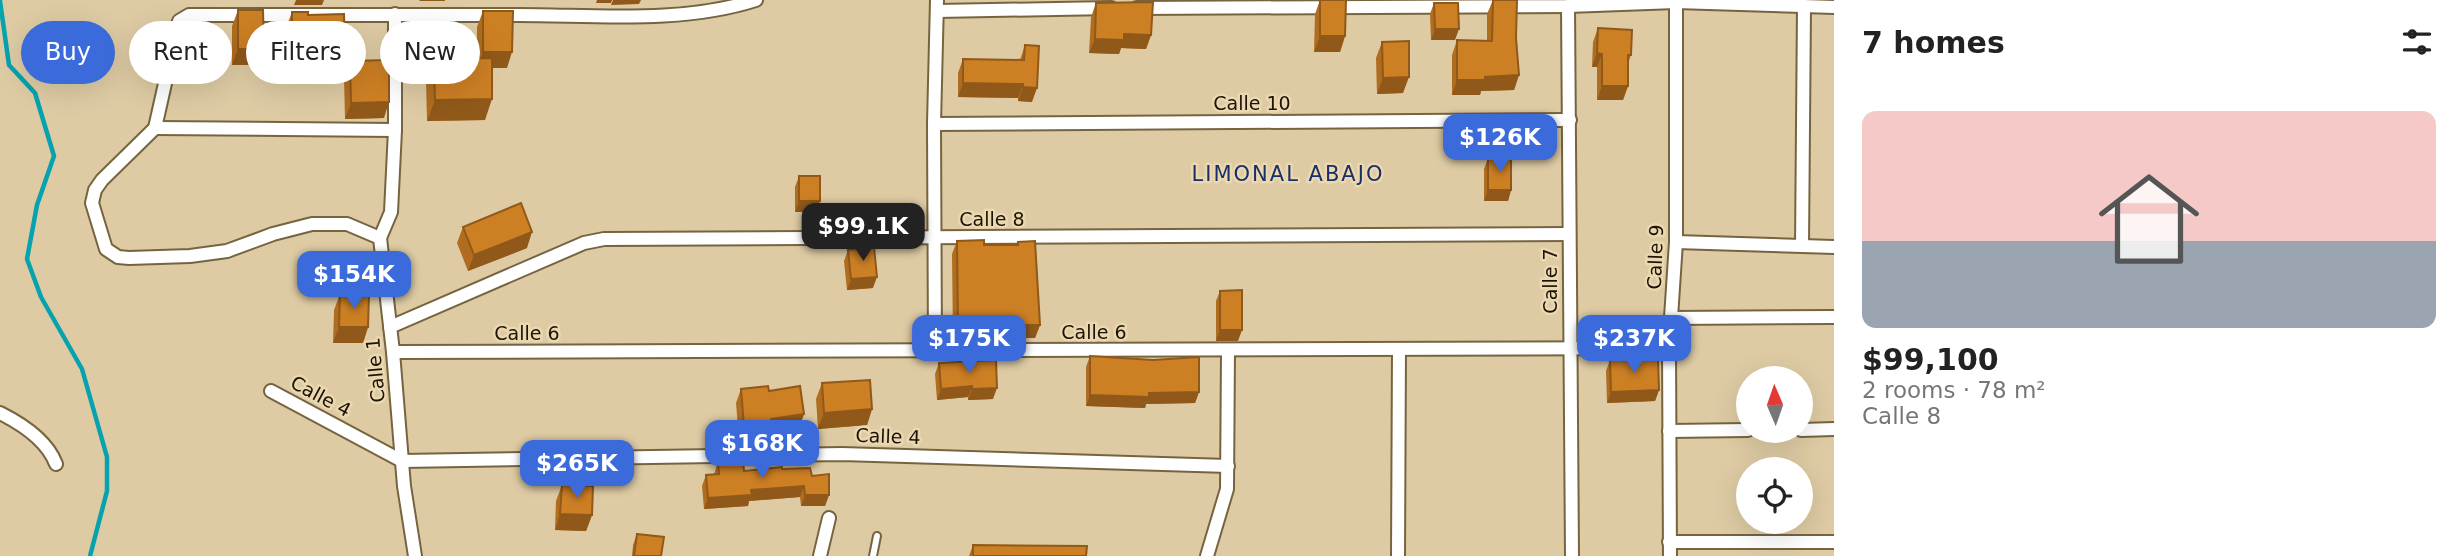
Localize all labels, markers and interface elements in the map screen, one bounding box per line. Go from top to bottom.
chip: Buy [21,21,115,84]
chip: Rent [129,21,232,84]
chip: Filters [246,21,366,84]
chip: New [380,21,480,84]
icon: filters [2398,23,2436,61]
text: 7 homes [1862,25,2005,60]
street label: Calle 10 [1213,92,1291,114]
pin: $126K [1451,114,1549,174]
text: $126K [1459,124,1541,150]
icon: home [2086,156,2212,282]
district label: LIMONAL ABAJO [1192,162,1384,186]
pin: $99.1K [806,204,920,263]
street label: Calle 8 [959,208,1025,230]
text: $99.1K [818,213,908,239]
street label: Calle 9 [1643,224,1667,290]
street label: Calle 7 [1539,248,1561,314]
pin: $154K [305,252,403,311]
text: $154K [313,261,395,287]
pin: $175K [920,316,1018,375]
pin: $237K [1585,316,1683,375]
street label: Calle 6 [1061,321,1127,343]
street label: Calle 6 [494,322,560,344]
text: $175K [928,325,1010,351]
text: $237K [1593,325,1675,351]
street label: Calle 1 [361,337,389,403]
text: $99,100 [1862,342,1999,377]
north arrow [1736,366,1813,443]
map controls [1736,366,1813,534]
street label: Calle 4 [287,371,355,421]
text: 2 rooms · 78 m² [1862,377,2046,403]
text: Calle 8 [1862,403,1941,429]
pin: $168K [713,420,811,480]
street label: Calle 4 [855,424,921,448]
text: $168K [721,430,803,456]
pin: $265K [528,440,626,500]
text: $265K [536,450,618,476]
button: locate [1736,457,1813,534]

